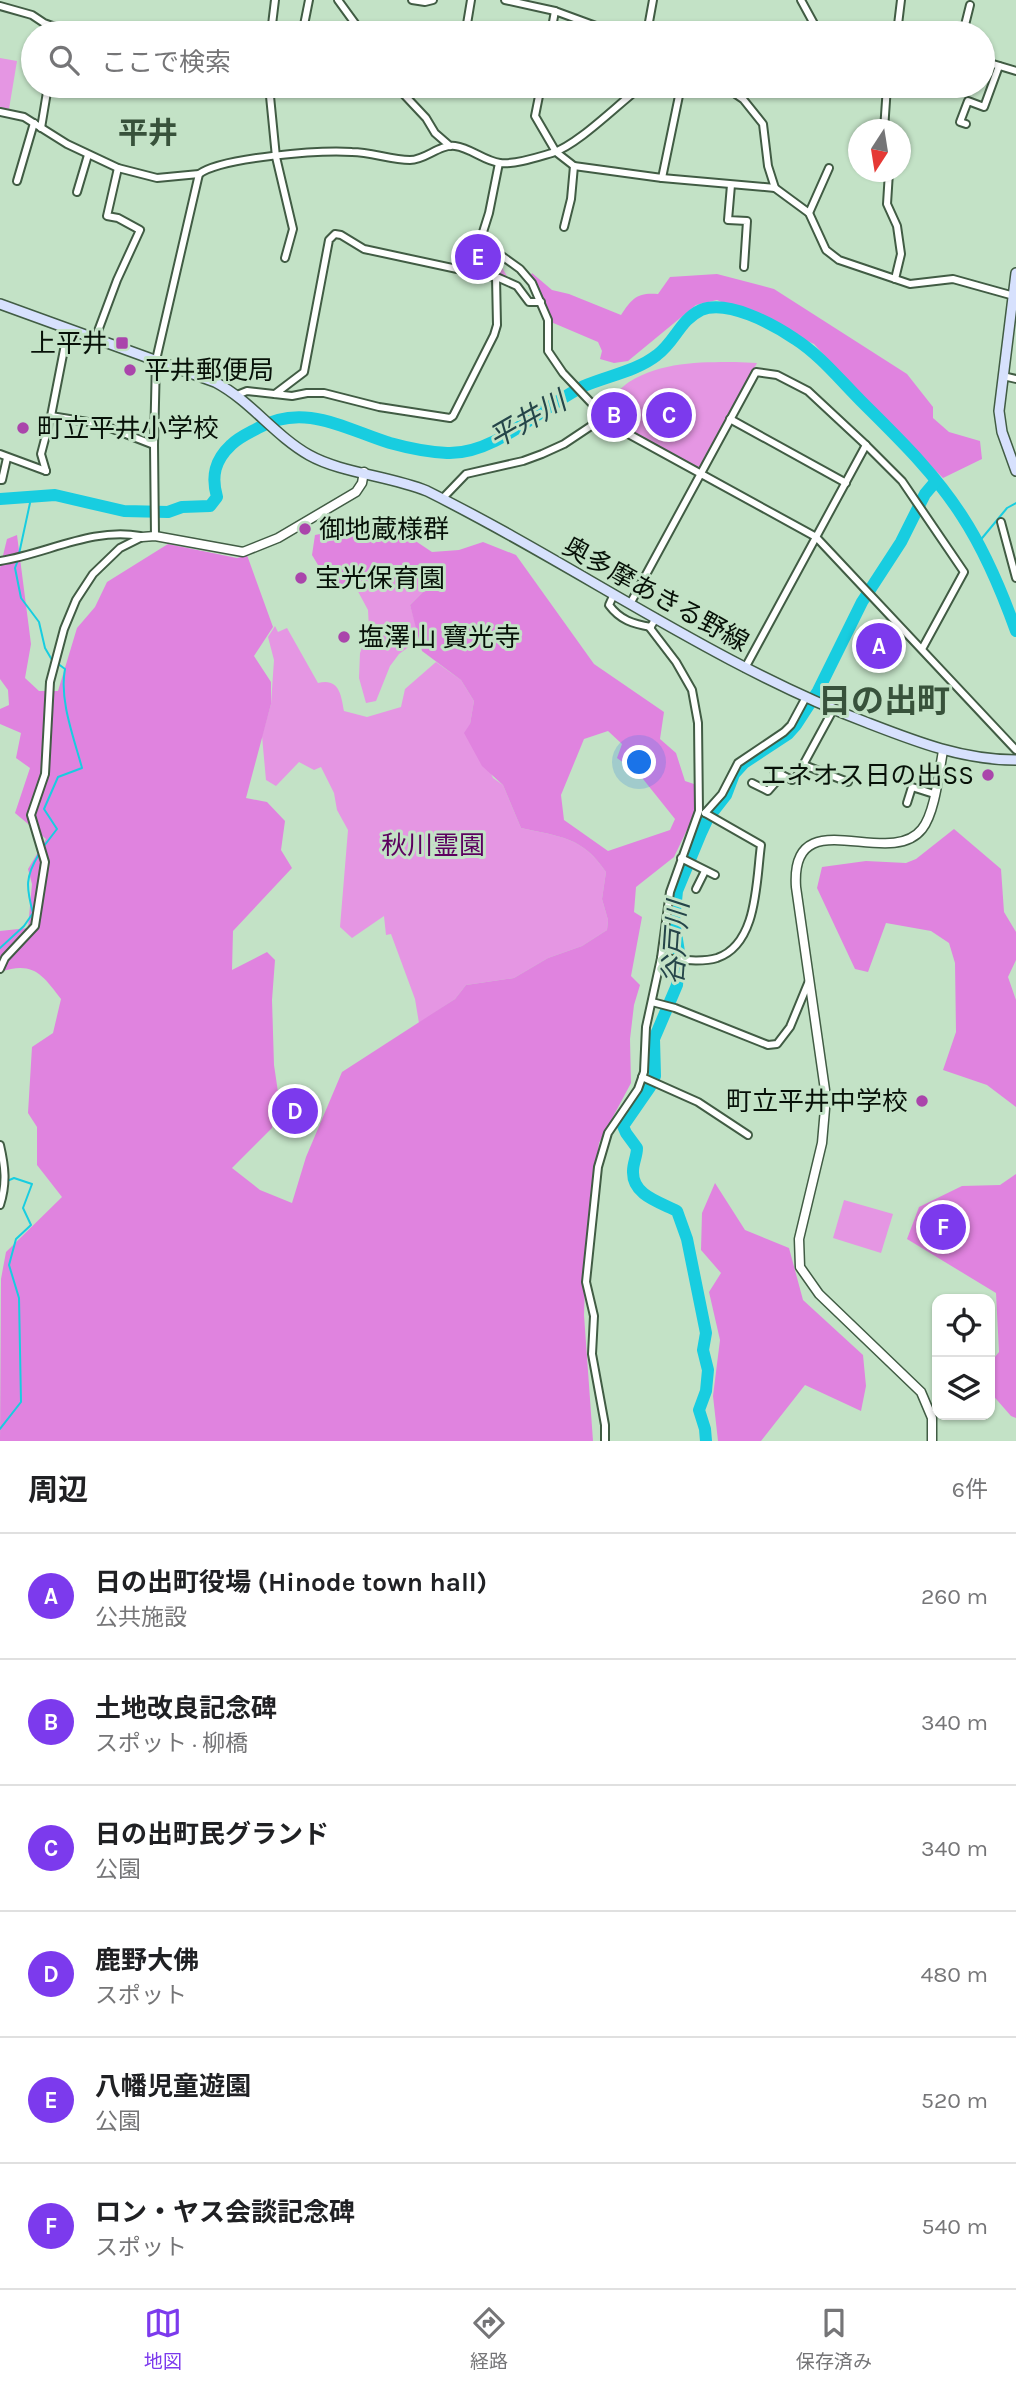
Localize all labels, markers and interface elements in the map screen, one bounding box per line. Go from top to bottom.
search box [21,21,995,98]
icon: search [45,41,83,79]
text: ここで検索 [101,47,231,78]
district label: 平井 [118,115,178,151]
north arrow [848,119,911,182]
pin: E [455,231,501,283]
place label: 上平井 [30,328,108,359]
marker: 上平井 [114,335,130,351]
place label: 平井郵便局 [144,355,274,386]
marker: 平井郵便局 [122,362,138,378]
water label: 平井川 [483,383,574,455]
pin: B [591,389,637,441]
pin: C [646,389,692,441]
place label: 町立平井小学校 [37,413,219,444]
marker: 町立平井小学校 [15,420,31,436]
place label: 御地蔵様群 [319,514,449,545]
marker: 御地蔵様群 [297,521,313,537]
street label: 奥多摩あきる野線 [558,531,754,658]
place label: 宝光保育園 [315,563,445,594]
marker: 宝光保育園 [293,570,309,586]
pin: A [856,620,902,672]
place label: 塩澤山 寶光寺 [358,622,520,653]
marker: 塩澤山 寶光寺 [336,629,352,645]
district label: 日の出町 [818,682,950,720]
your location [622,745,656,779]
place label: エネオス日の出SS [761,760,974,791]
marker: エネオス日の出SS [980,767,996,783]
park label: 秋川霊園 [381,830,485,861]
water label: 谷戸川 [656,897,695,986]
pin: D [272,1085,318,1137]
place label: 町立平井中学校 [726,1086,908,1117]
marker: 町立平井中学校 [914,1093,930,1109]
pin: F [920,1201,966,1253]
map controls [932,1294,995,1420]
button: locate [932,1294,995,1357]
button: layers [932,1357,995,1420]
text: 周辺 [28,1472,88,1508]
text: 6件 [952,1476,988,1503]
text: 日の出町役場 (Hinode town hall) [95,1567,487,1598]
text: A [44,1583,58,1610]
text: 260 m [921,1583,988,1610]
text: 公共施設 [95,1604,187,1631]
text: 土地改良記念碑 [95,1693,277,1724]
text: B [44,1709,58,1736]
text: 340 m [921,1709,988,1736]
text: スポット · 柳橋 [95,1730,248,1757]
text: 日の出町民グランド [95,1819,329,1850]
text: C [44,1835,58,1862]
text: 340 m [921,1835,988,1862]
text: 公園 [95,1856,141,1883]
text: 鹿野大佛 [95,1945,199,1976]
text: D [43,1961,59,1988]
text: 480 m [920,1961,988,1988]
text: スポット [95,1982,187,2009]
text: 八幡児童遊園 [95,2071,251,2102]
text: E [44,2087,58,2114]
text: 520 m [921,2087,988,2114]
text: 公園 [95,2108,141,2135]
text: ロン・ヤス会談記念碑 [95,2197,355,2228]
text: F [45,2213,57,2240]
text: 540 m [922,2213,988,2240]
text: スポット [95,2234,187,2261]
tab: 地図 [144,2304,182,2373]
tab: 経路 [470,2304,508,2373]
tab: 保存済み [796,2304,872,2373]

